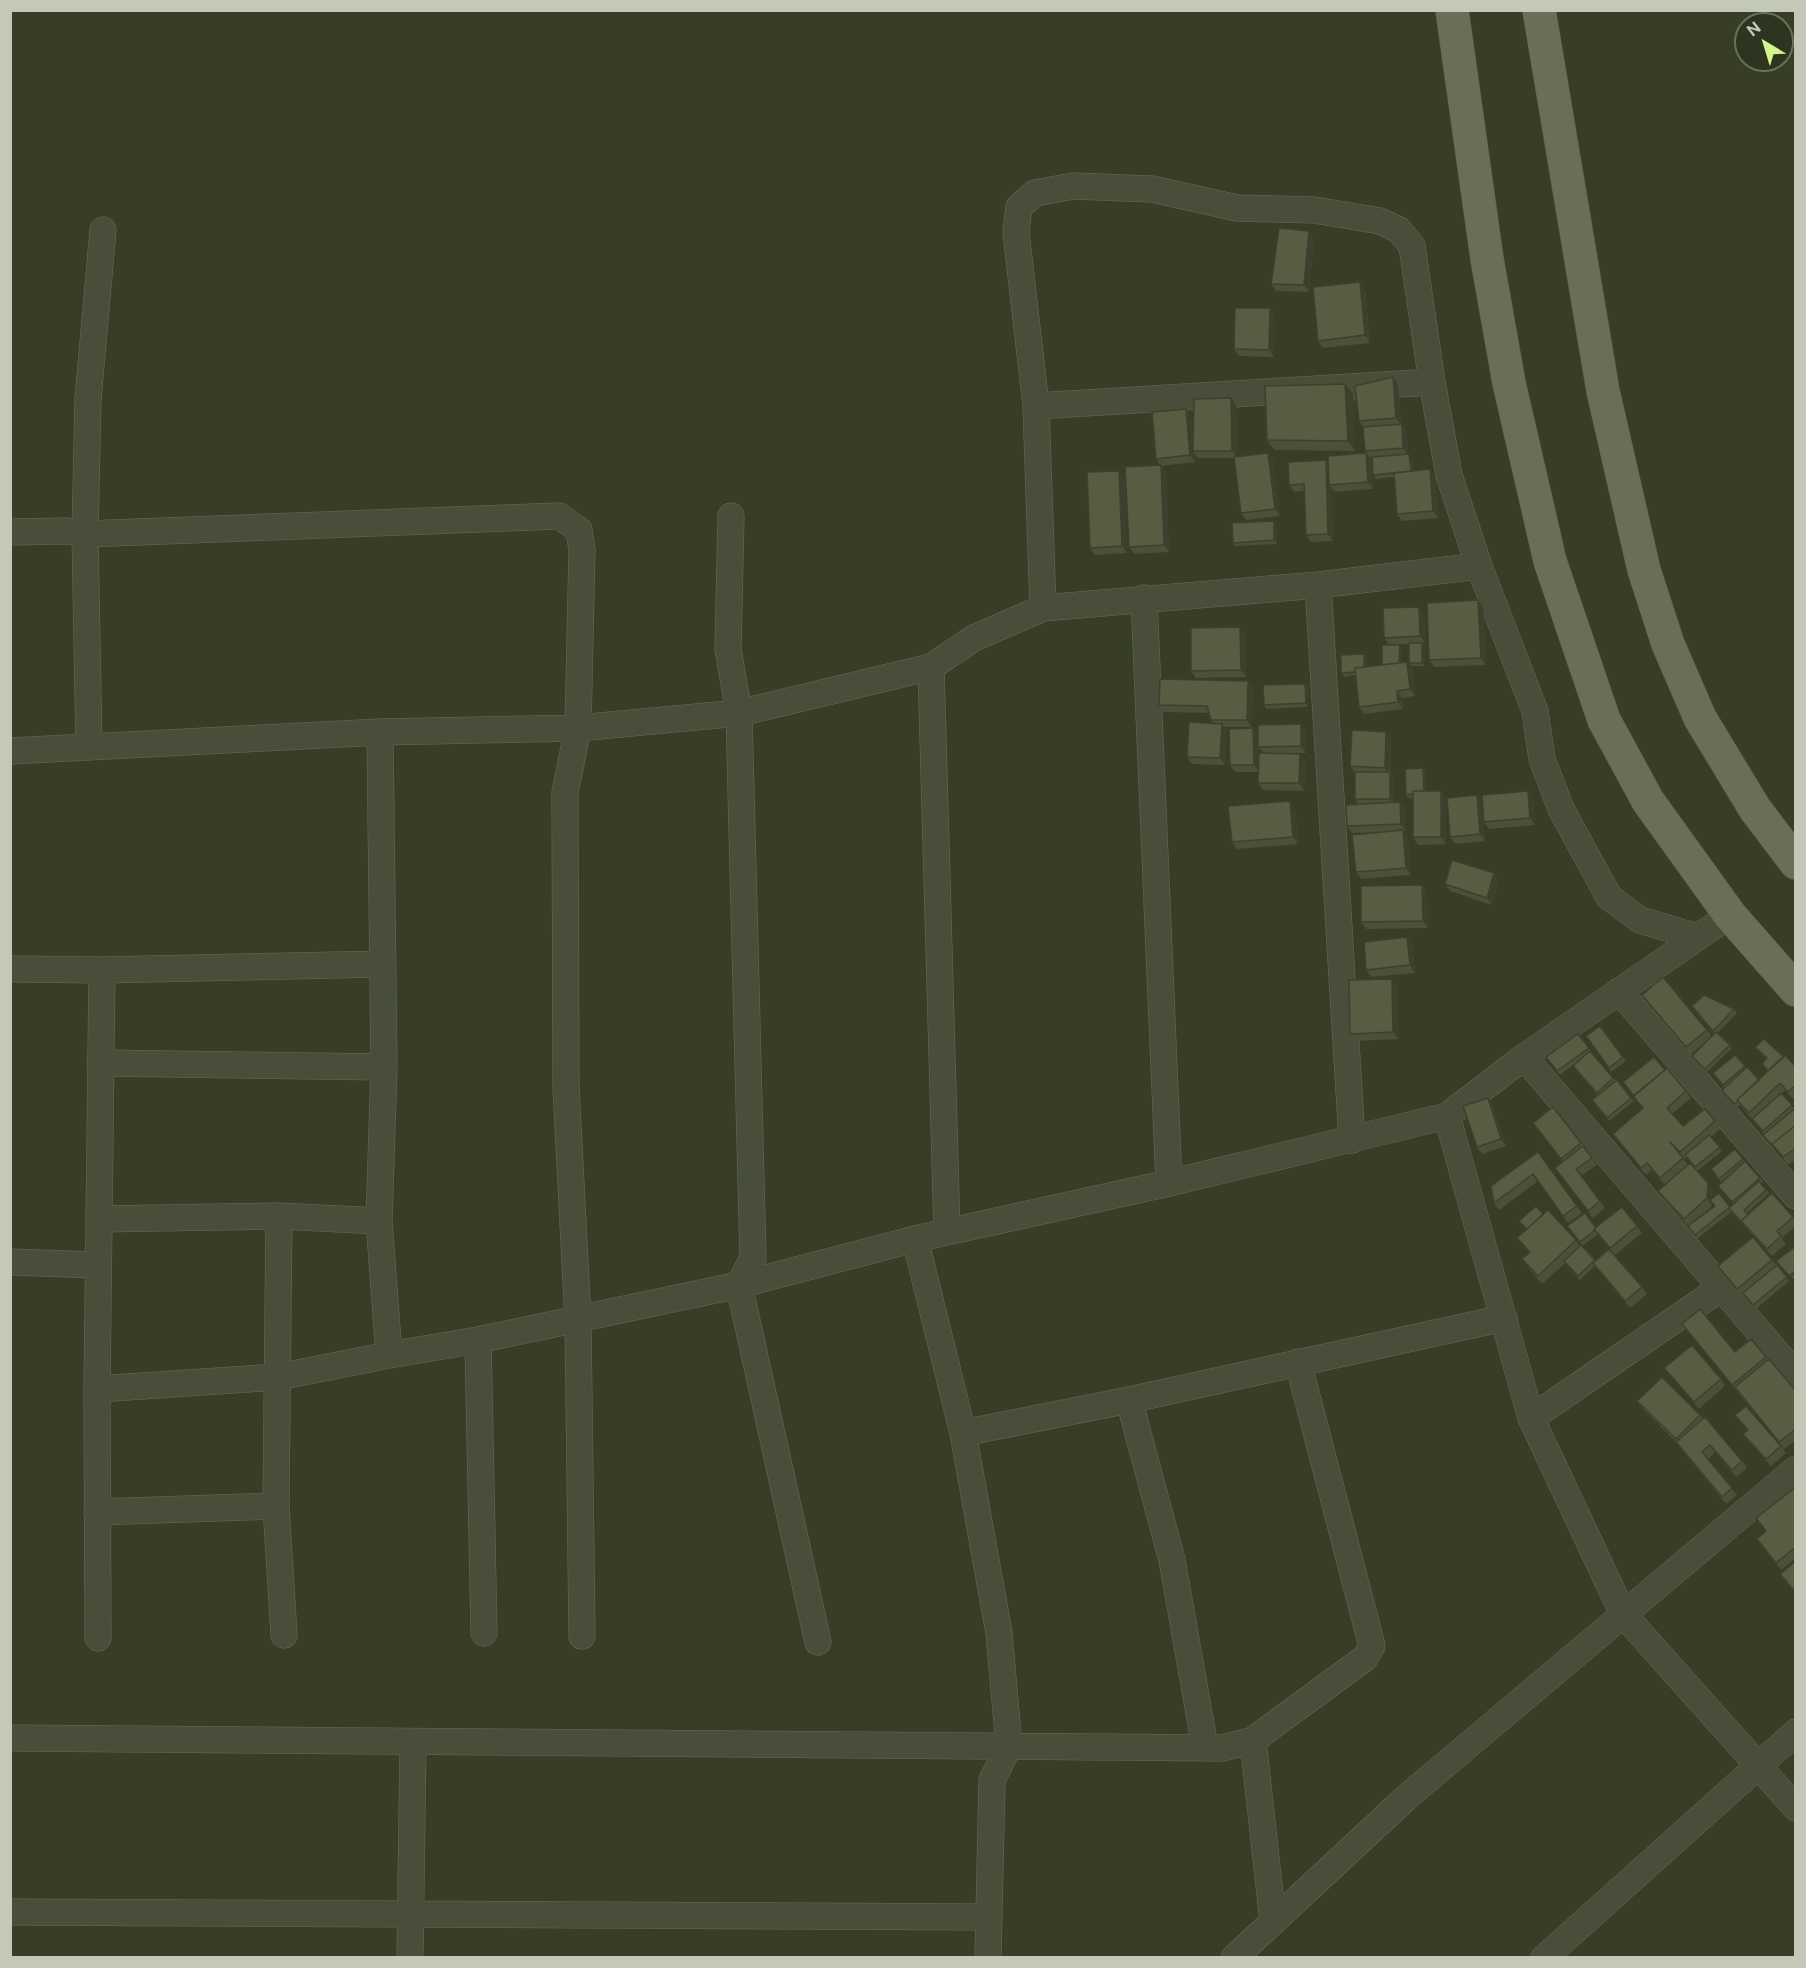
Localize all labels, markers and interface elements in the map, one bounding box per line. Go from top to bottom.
north arrow [1734,12,1794,72]
text: N [1743,18,1765,40]

